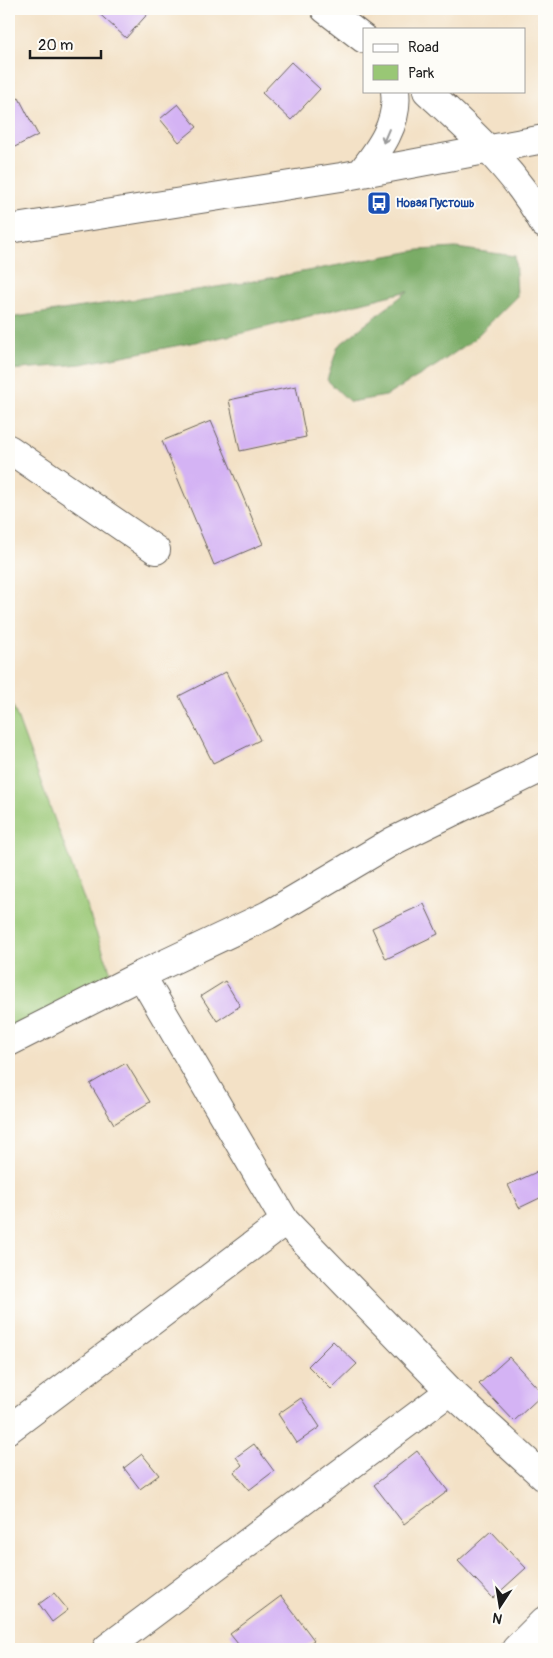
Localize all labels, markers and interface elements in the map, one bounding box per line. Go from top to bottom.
scale bar [30,28,101,60]
legend [363,28,526,92]
text: 20 m [38,36,73,55]
text: Road [408,38,439,57]
text: Park [408,64,435,83]
one-way arrow [381,128,391,143]
bus stop icon: Новая Пустошь [366,190,392,216]
place label: Новая Пустошь [396,196,475,211]
north arrow [476,1580,526,1630]
text: N [491,1609,504,1628]

